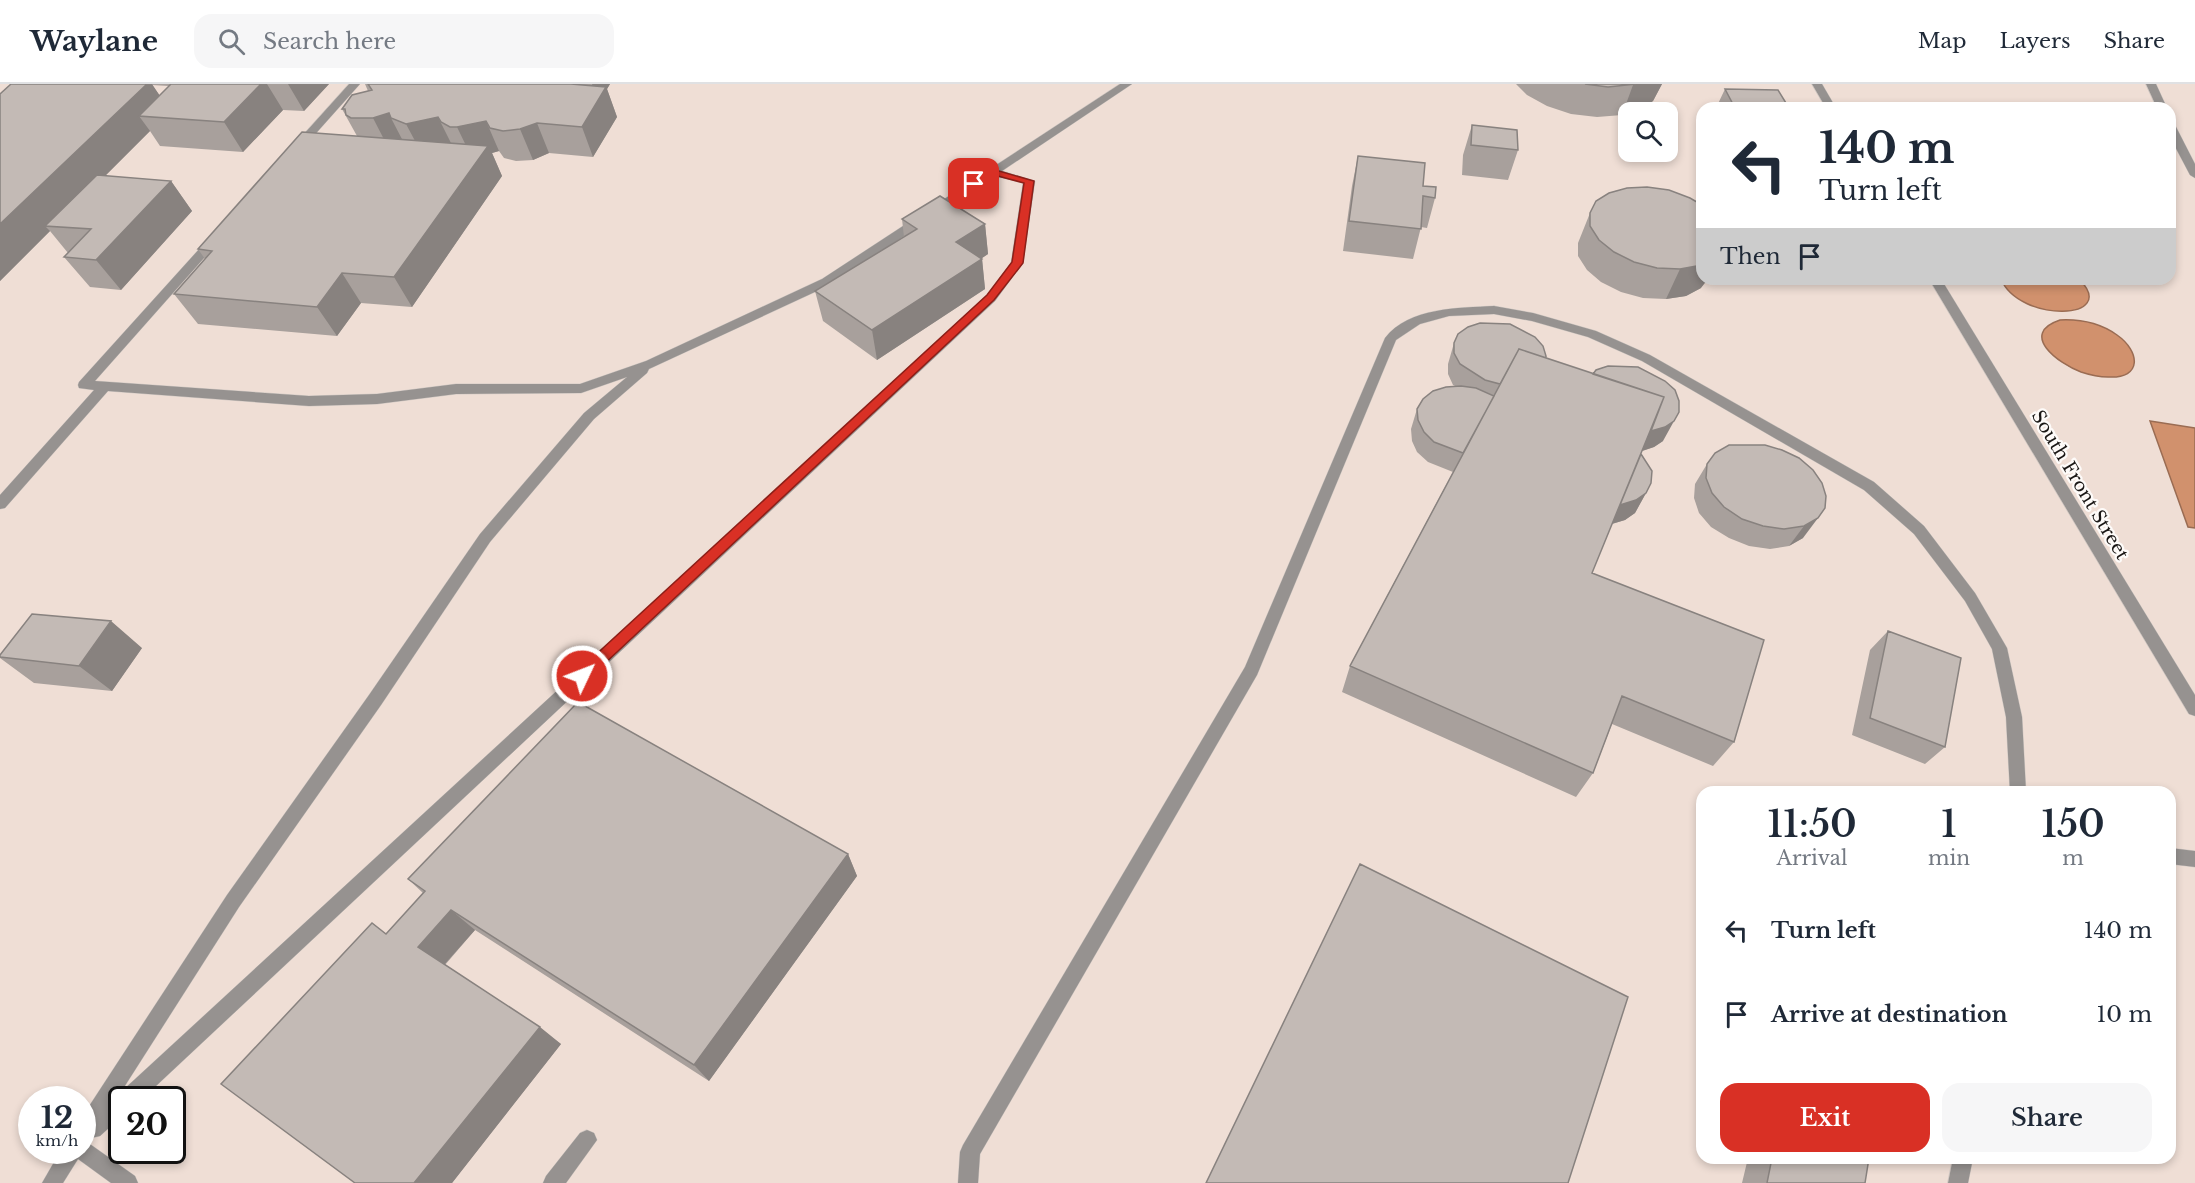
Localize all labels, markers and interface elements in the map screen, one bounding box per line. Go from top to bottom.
search box [194,14,614,68]
text: Waylane [30,24,158,59]
icon: search [215,25,248,58]
text: Search here [263,28,396,55]
text: Map [1918,28,1967,54]
text: Layers [2000,28,2071,54]
text: Share [2104,28,2165,54]
map controls [1618,102,1678,162]
button: search [1618,102,1678,162]
text: 140 m [1819,122,1955,174]
icon: left [1720,126,1798,204]
pin [948,158,999,209]
icon: arrive [957,167,990,200]
text: Turn left [1819,174,1942,207]
icon: arrive [1793,240,1826,273]
text: Then [1720,243,1781,270]
street label: South Front Street [2027,406,2133,564]
position arrow [550,644,614,708]
text: 11:50 [1767,802,1857,847]
text: 1 [1941,802,1957,847]
text: 150 [2041,802,2105,847]
text: Arrival [1777,846,1847,870]
text: min [1928,846,1970,870]
text: m [2062,846,2084,870]
icon: left [1720,914,1753,947]
text: Turn left [1771,917,1876,944]
text: 140 m [2084,917,2152,944]
icon: arrive [1720,998,1753,1031]
text: Arrive at destination [1771,1001,2008,1028]
text: 10 m [2097,1001,2152,1028]
button: Exit [1720,1083,1930,1152]
button: Share [1942,1083,2152,1152]
speed limit sign: 20 [108,1086,186,1164]
text: 12 [41,1099,73,1136]
text: km/h [36,1131,78,1150]

